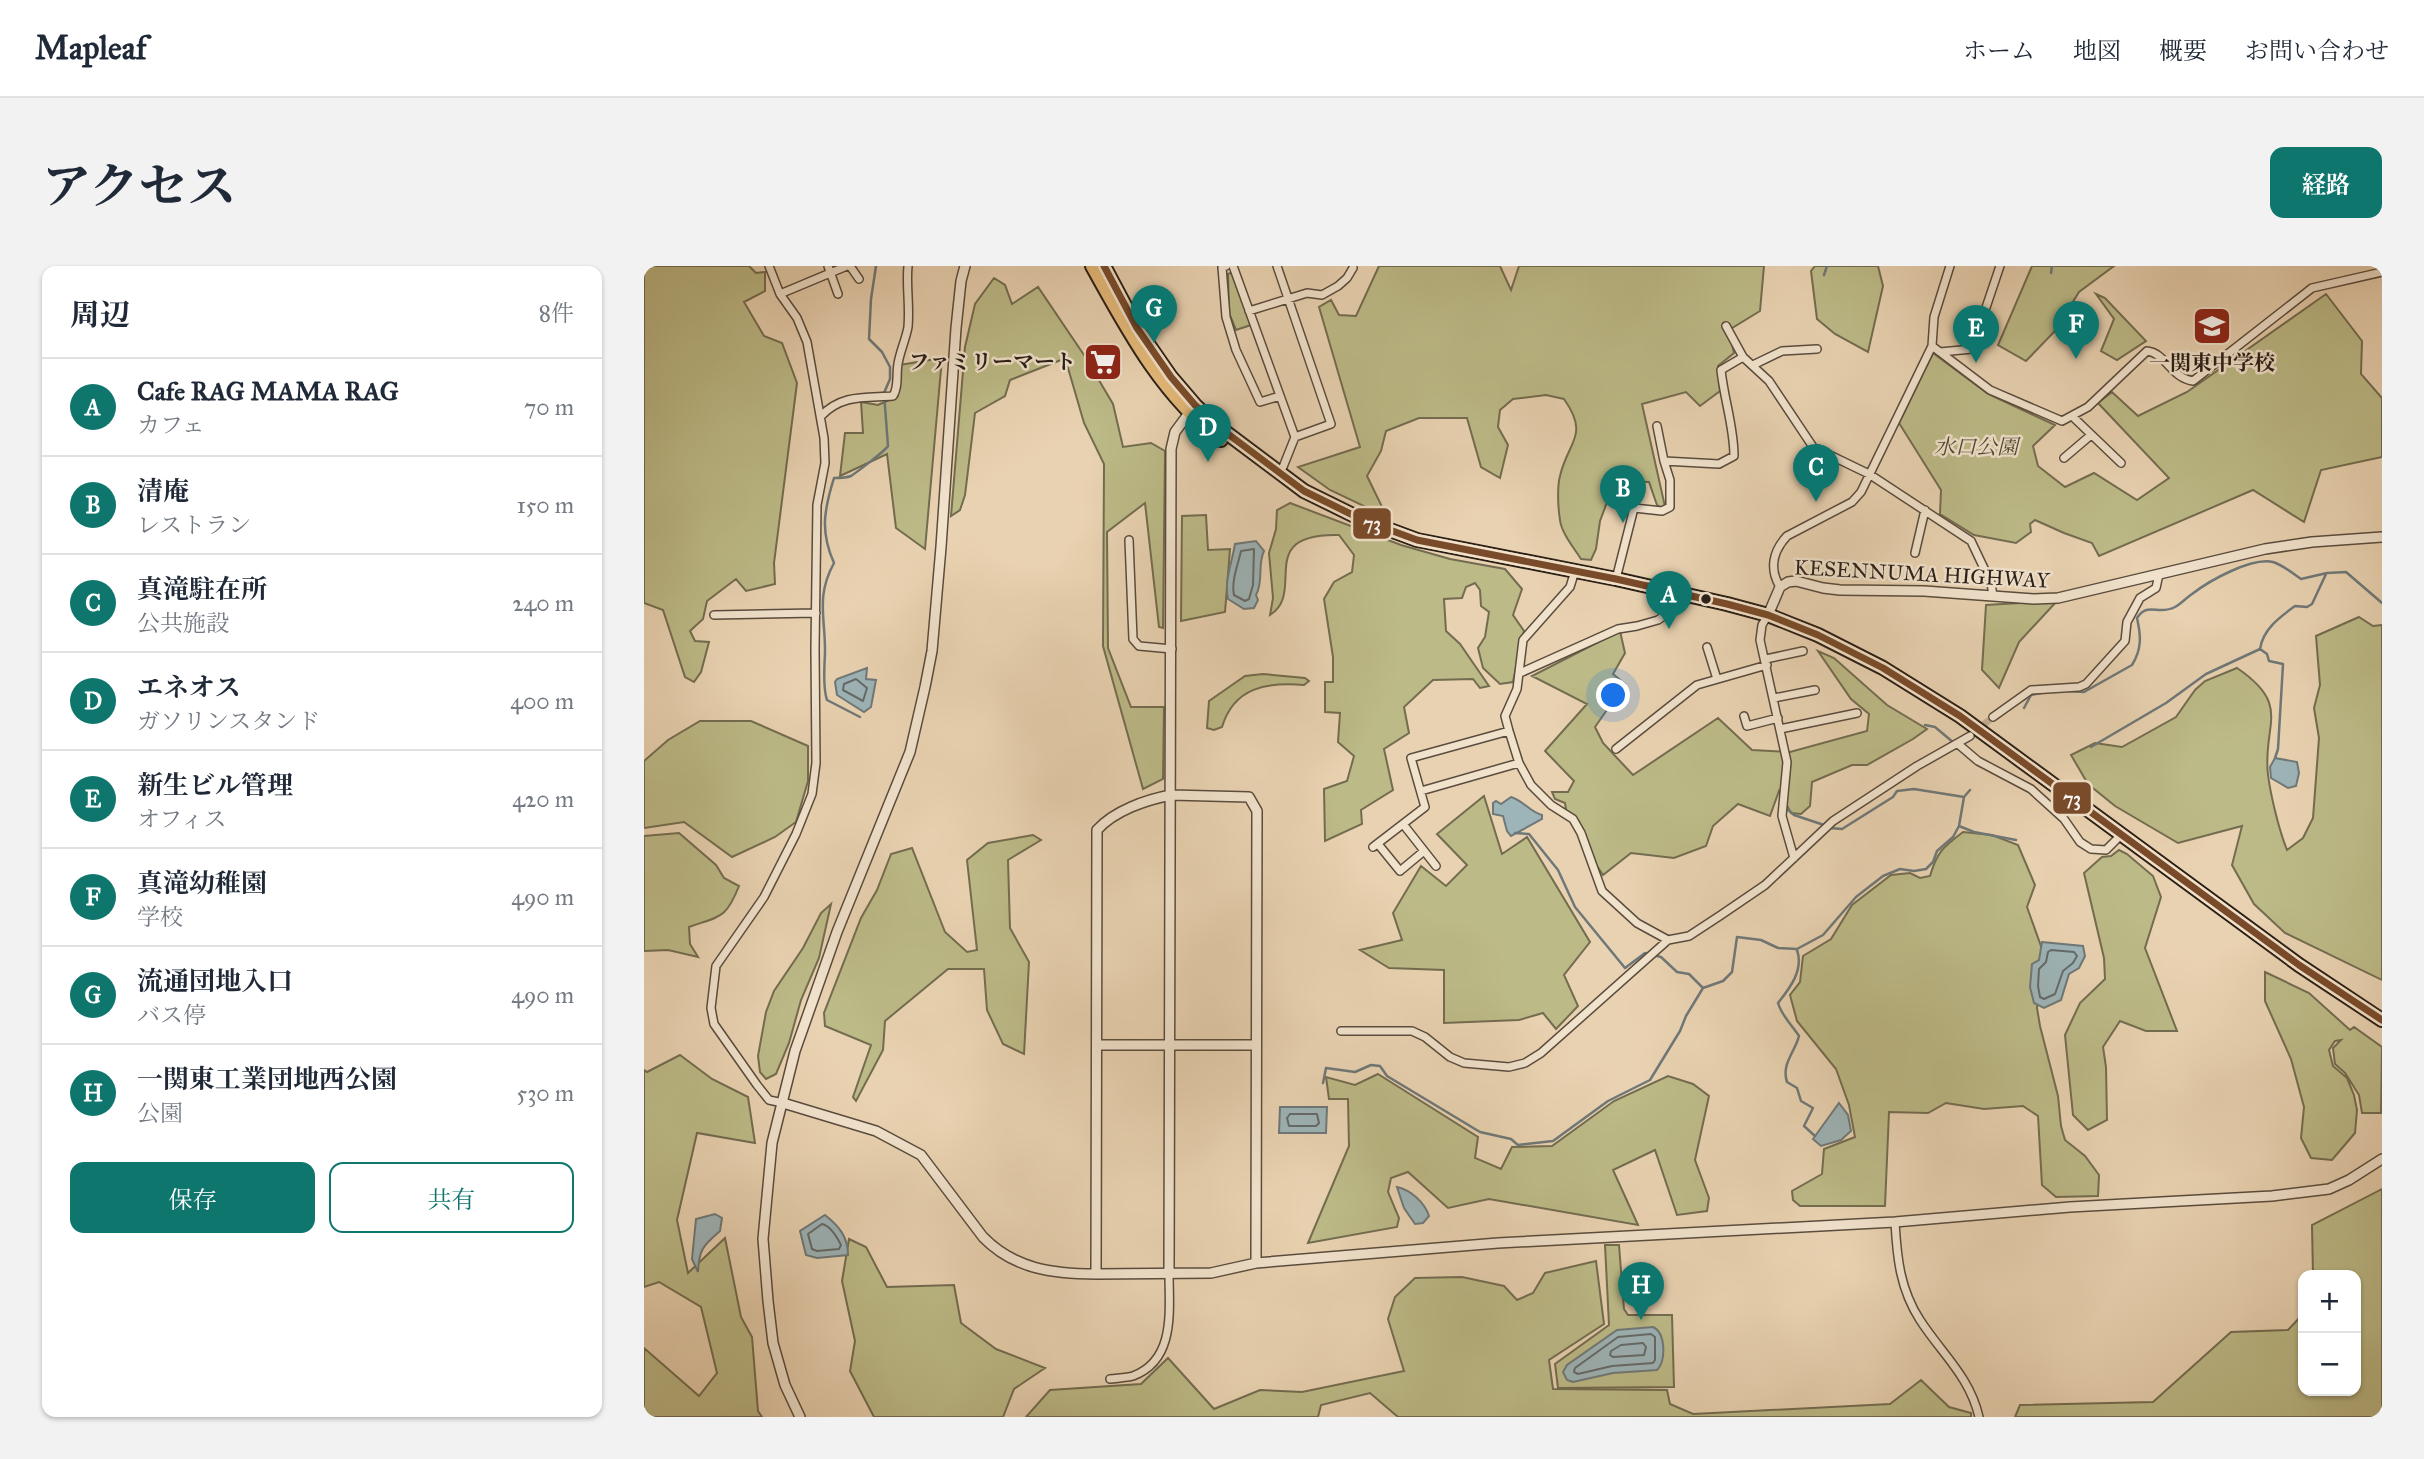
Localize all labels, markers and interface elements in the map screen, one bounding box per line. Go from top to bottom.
text: Mapleaf [35,28,147,68]
text: ホーム [1963,36,2035,66]
text: 地図 [2073,36,2121,66]
text: 概要 [2159,36,2207,66]
text: お問い合わせ [2245,36,2389,66]
button: 経路 [2270,147,2382,218]
text: アクセス [42,157,237,216]
pin: G [1131,285,1177,343]
text: 周辺 [70,297,130,333]
text: 8件 [539,299,574,327]
pin: F [2053,301,2099,359]
pin: E [1953,305,1999,363]
school or university icon: 一関東中学校 [2191,305,2233,347]
supermarket icon: ファミリーマート [1082,341,1124,383]
place label: ファミリーマート [908,349,1076,375]
place label: 一関東中学校 [2149,350,2275,376]
text: Cafe RAG MAMA RAG [137,375,399,407]
text: A [85,393,101,421]
text: 70 m [524,393,574,421]
pin: D [1185,404,1231,462]
text: カフェ [137,411,205,439]
park label: 水口公園 [1934,434,2021,460]
pin: C [1793,444,1839,502]
pin: B [1600,465,1646,523]
text: 清庵 [137,475,189,507]
text: B [85,491,101,519]
text: 150 m [517,491,574,519]
line badge: 73 [1352,507,1392,540]
text: レストラン [137,511,251,539]
text: 73 [1363,512,1381,536]
street label: KESENNUMA HIGHWAY [1794,554,2051,594]
pin: A [1646,571,1692,629]
text: 真滝駐在所 [137,573,267,605]
text: C [85,589,101,617]
text: 240 m [512,589,574,617]
unlabelled marker [1699,592,1713,606]
text: 公共施設 [137,609,229,637]
text: エネオス [137,671,241,703]
your location [1596,678,1630,712]
text: D [84,687,102,715]
text: 400 m [510,687,574,715]
text: ガソリンスタンド [137,707,320,735]
text: 新生ビル管理 [137,769,293,801]
line badge: 73 [2052,781,2092,815]
text: E [85,785,101,813]
text: 420 m [512,785,574,813]
text: 73 [2063,787,2081,811]
text: オフィス [137,805,226,833]
text: 真滝幼稚園 [137,867,267,899]
text: F [85,883,101,911]
text: 490 m [511,883,574,911]
text: 学校 [137,903,183,931]
text: 流通団地入口 [137,965,293,997]
text: G [85,981,101,1009]
text: 490 m [511,981,574,1009]
text: バス停 [137,1001,206,1029]
text: 一関東工業団地西公園 [137,1063,397,1095]
text: H [83,1079,103,1107]
text: 530 m [516,1079,574,1107]
text: 公園 [137,1099,183,1127]
button: 保存 [70,1162,315,1233]
button: 共有 [329,1162,574,1233]
pin: H [1618,1262,1664,1320]
map controls [2298,1270,2361,1396]
button: + [2298,1270,2361,1333]
button: − [2298,1333,2361,1396]

